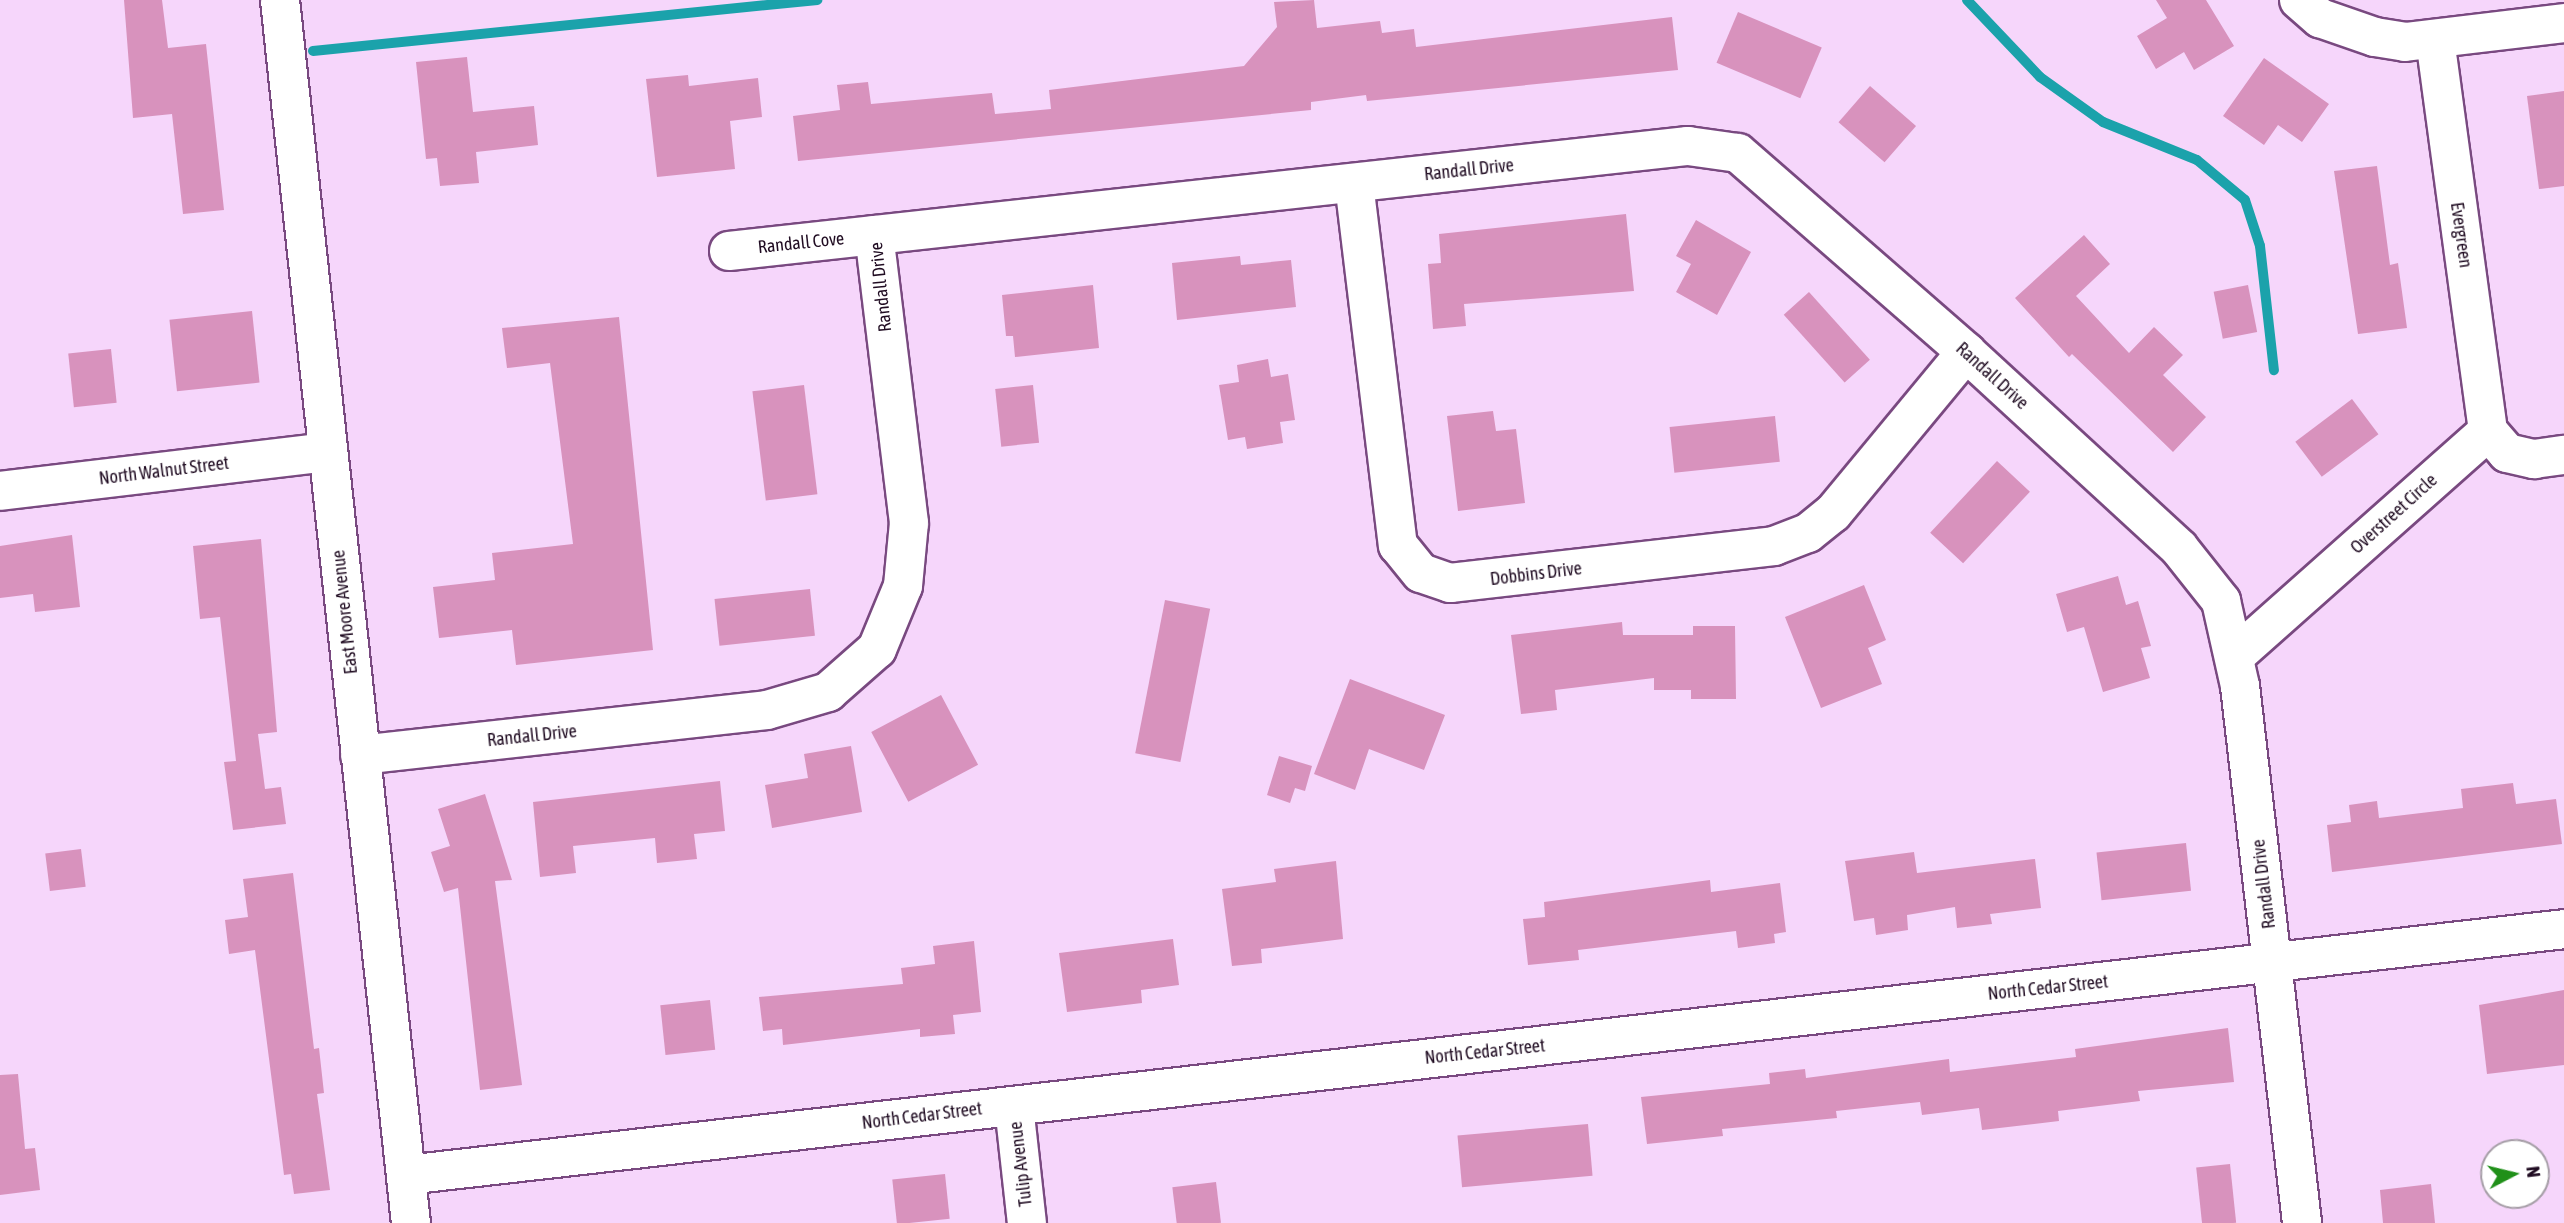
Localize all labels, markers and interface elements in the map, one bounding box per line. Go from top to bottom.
street label: Randall Drive [1423,155,1515,185]
street label: Evergreen [2446,201,2476,269]
street label: Randall Cove [757,228,845,258]
street label: Randall Drive [866,241,896,333]
street label: Randall Drive [1951,338,2033,414]
street label: North Walnut Street [98,452,230,490]
street label: Overstreet Circle [2346,470,2442,558]
street label: East Moore Avenue [328,549,362,675]
street label: Dobbins Drive [1489,558,1583,590]
street label: Randall Drive [486,721,578,751]
street label: Randall Drive [2248,838,2280,930]
street label: North Cedar Street [1987,971,2109,1005]
street label: North Cedar Street [1424,1035,1546,1069]
street label: North Cedar Street [861,1098,983,1134]
street label: Tulip Avenue [1005,1120,1037,1208]
north arrow [2480,1139,2550,1209]
text: N [2522,1165,2545,1179]

